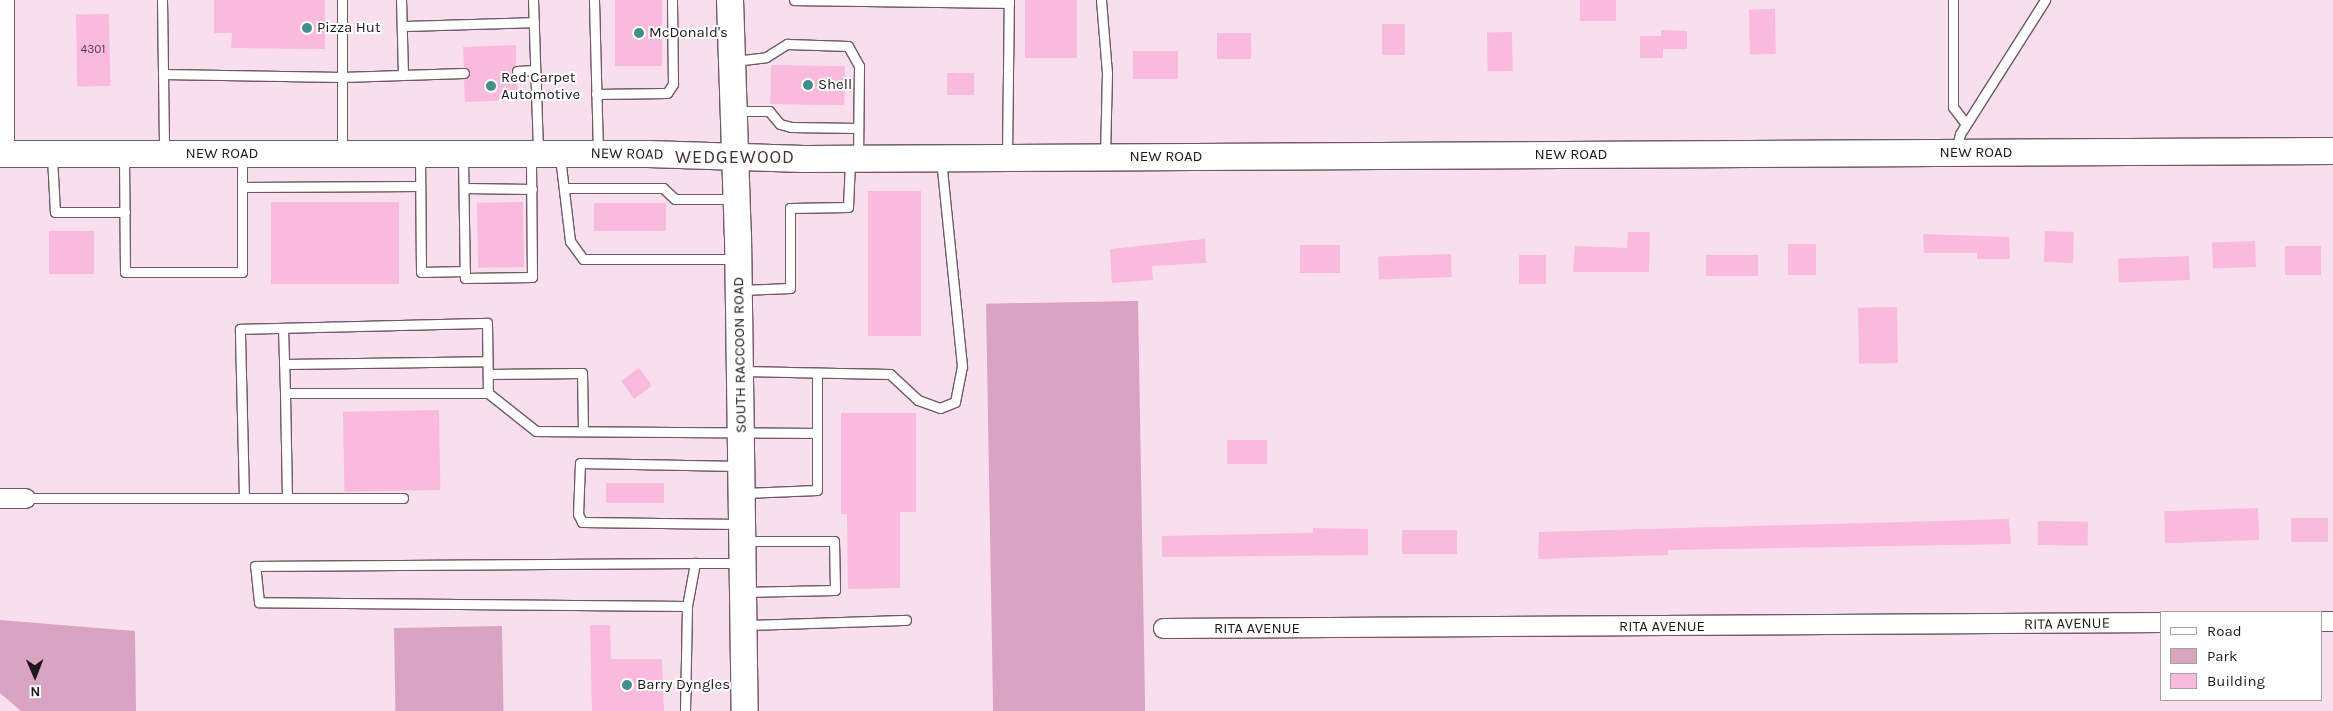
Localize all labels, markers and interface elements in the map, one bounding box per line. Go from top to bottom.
place label: Pizza Hut [317,19,381,37]
marker: Pizza Hut [301,22,313,34]
place label: McDonald's [649,24,728,42]
marker: McDonald's [633,27,645,39]
house number: 4301 [81,43,105,57]
place label: Red Carpet Automotive [501,68,580,103]
place label: Shell [818,76,852,94]
marker: Shell [802,79,814,91]
marker: Red Carpet Automotive [485,80,497,92]
street label: NEW ROAD [590,144,664,164]
street label: NEW ROAD [1939,144,2013,162]
street label: NEW ROAD [185,145,259,163]
district label: WEDGEWOOD [674,146,796,168]
street label: NEW ROAD [1534,146,1608,164]
street label: NEW ROAD [1129,148,1203,166]
street label: SOUTH RACCOON ROAD [730,277,750,433]
legend [2160,611,2323,701]
street label: RITA AVENUE [2024,614,2110,634]
street label: RITA AVENUE [1619,618,1705,636]
street label: RITA AVENUE [1214,620,1300,638]
text: Road [2207,622,2242,640]
text: Park [2207,647,2237,665]
north arrow [10,651,60,701]
text: Building [2207,672,2265,690]
place label: Barry Dyngles [637,676,730,694]
marker: Barry Dyngles [621,679,633,691]
text: N [30,683,40,700]

